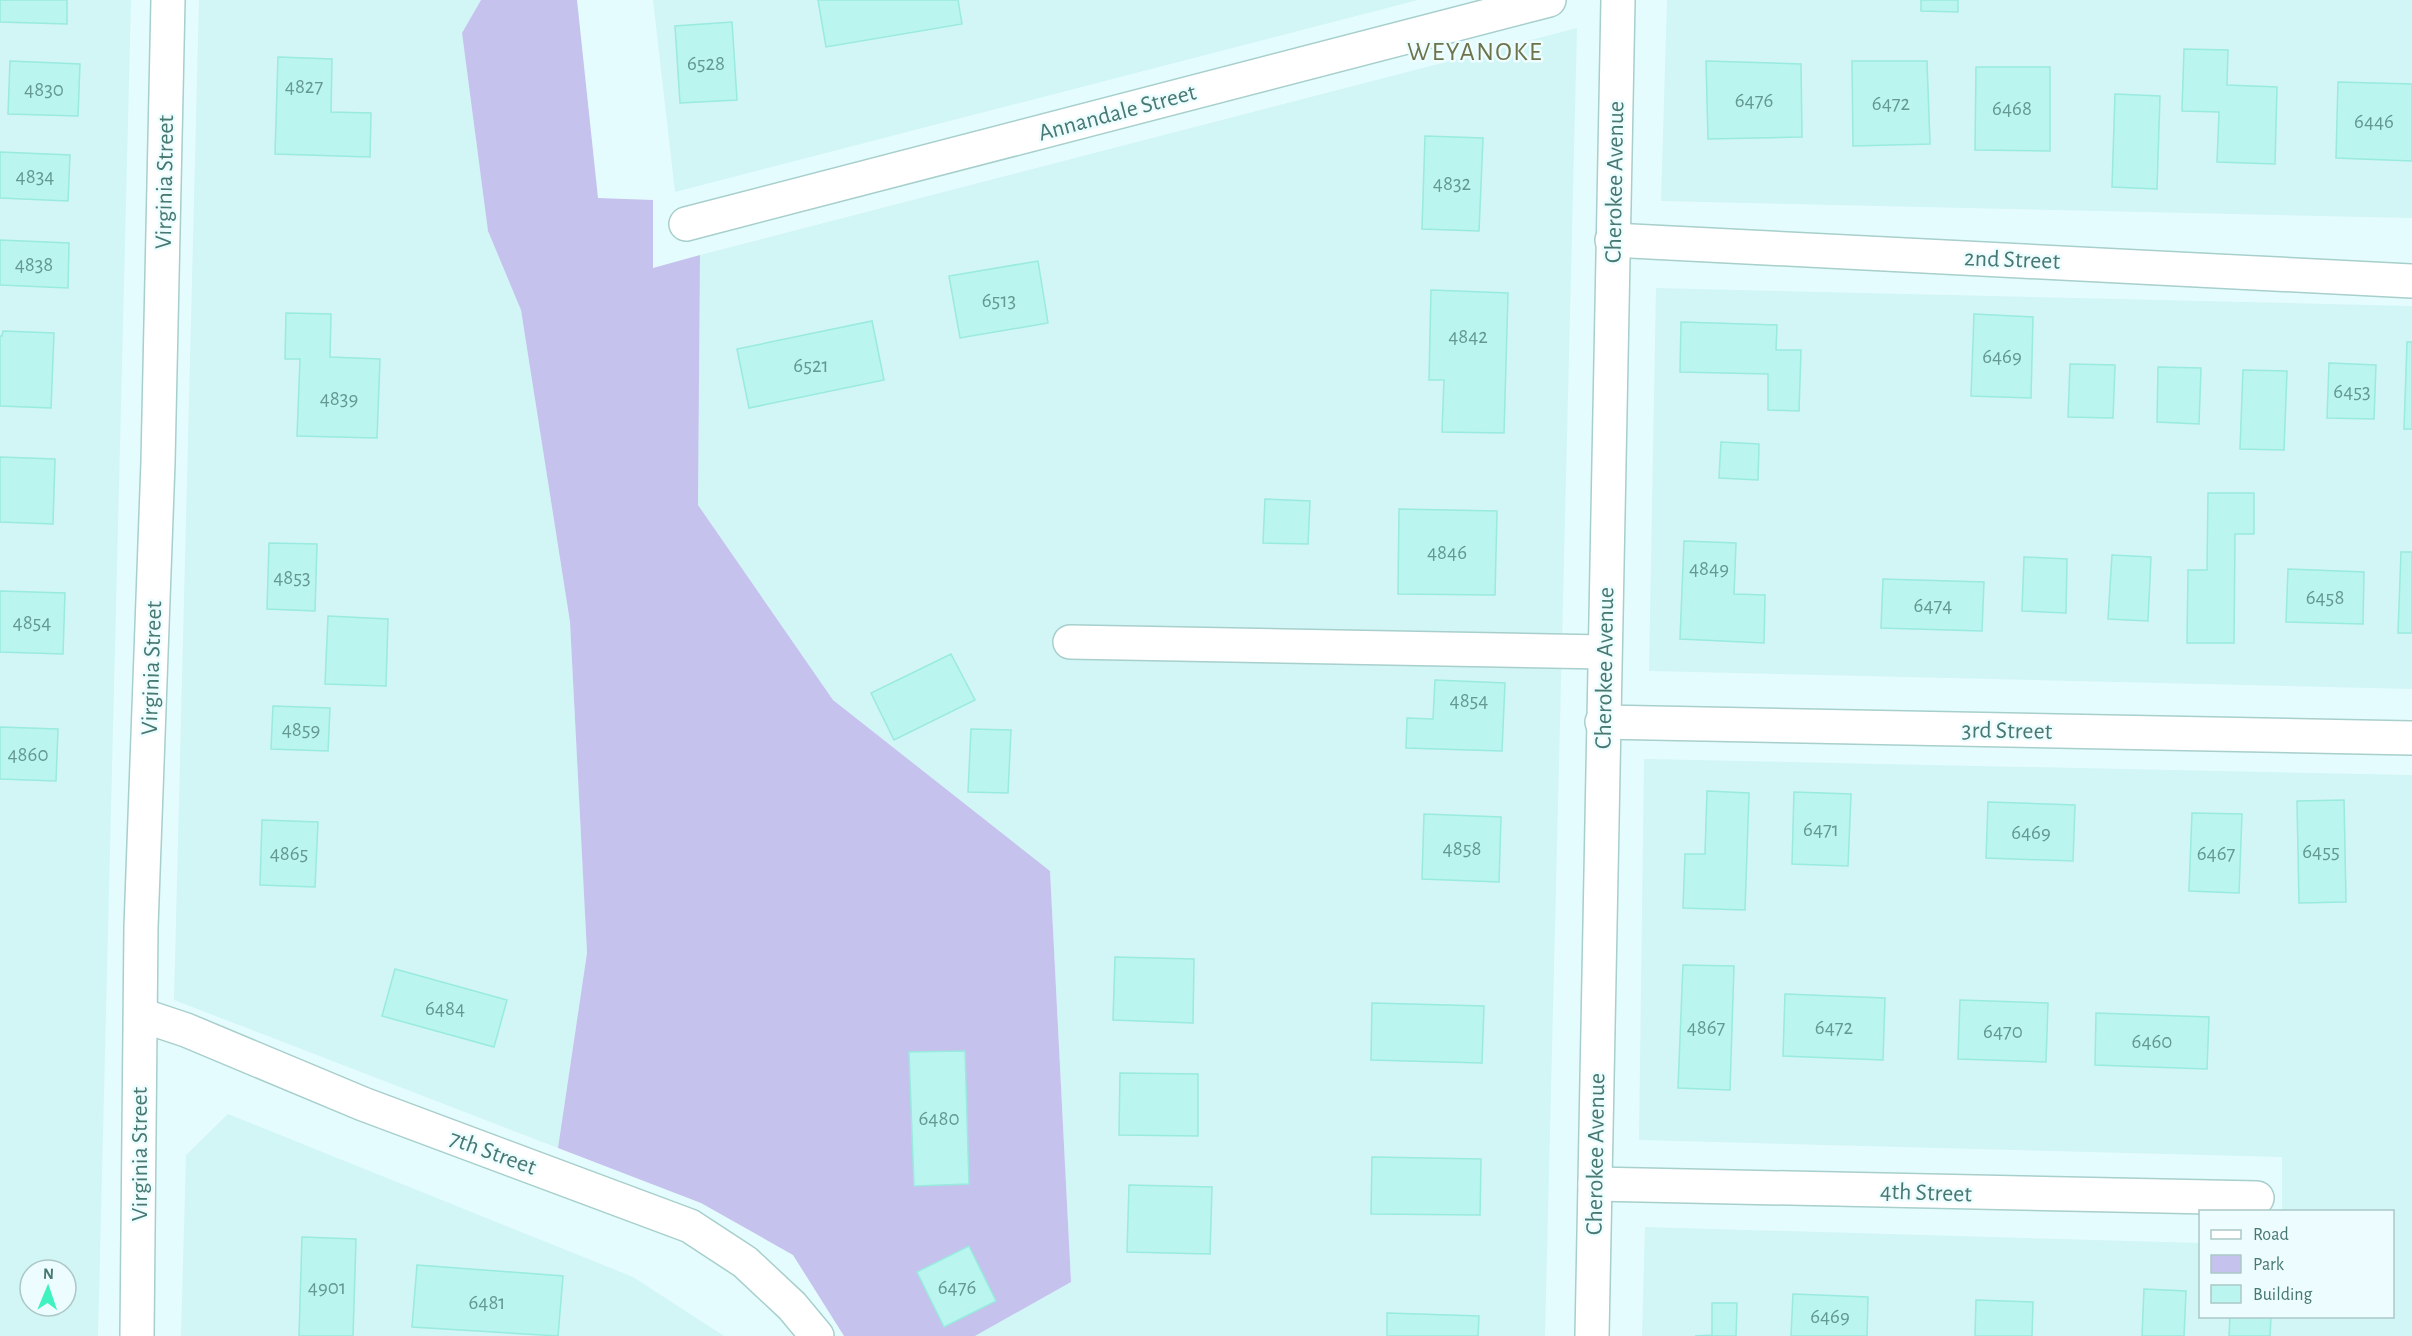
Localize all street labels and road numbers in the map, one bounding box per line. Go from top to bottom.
street label: Annandale Street [1036,80,1199,146]
street label: Cherokee Avenue [1602,101,1628,263]
street label: Virginia Street [152,114,178,249]
street label: 2nd Street [1963,246,2061,274]
street label: Cherokee Avenue [1592,587,1618,749]
street label: Virginia Street [138,600,166,736]
street label: 3rd Street [1962,718,2053,744]
street label: Cherokee Avenue [1583,1073,1609,1235]
street label: Virginia Street [128,1086,152,1221]
street label: 7th Street [446,1126,540,1180]
street label: 4th Street [1880,1179,1973,1207]

